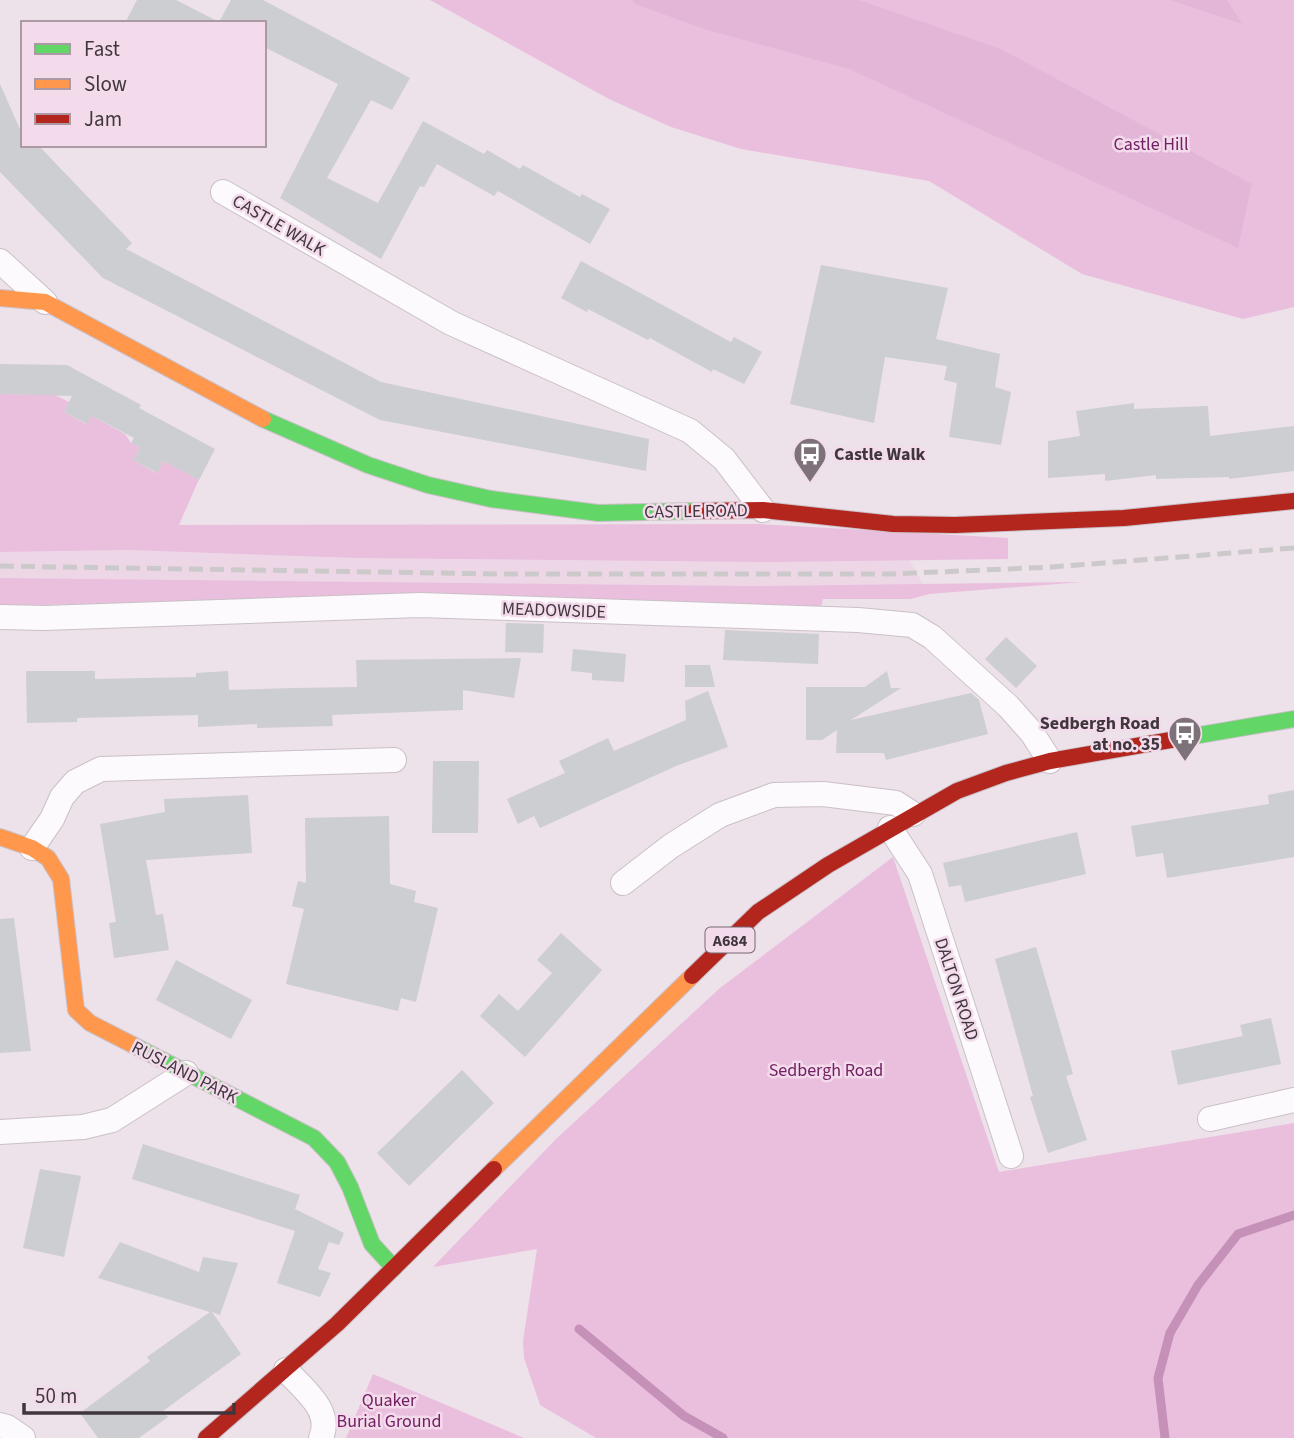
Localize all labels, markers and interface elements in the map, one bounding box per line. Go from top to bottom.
legend [21,21,266,147]
text: Fast [84,34,120,64]
text: Slow [84,69,127,99]
text: Jam [84,104,122,134]
park label: Castle Hill [1113,132,1189,157]
street label: CASTLE WALK [228,189,330,263]
bus stop icon: Castle Walk [791,435,829,484]
place label: Castle Walk [834,442,926,467]
street label: CASTLE ROAD [644,498,748,525]
street label: MEADOWSIDE [501,596,606,625]
place label: Sedbergh Road at no. 35 [1040,711,1160,757]
bus stop icon: Sedbergh Road at no. 35 [1166,714,1204,763]
road number: A684 [706,928,754,952]
street label: DALTON ROAD [928,935,985,1044]
street label: RUSLAND PARK [127,1035,243,1110]
park label: Sedbergh Road [769,1058,883,1083]
scale bar [24,1372,234,1416]
text: 50 m [35,1381,77,1411]
park label: Quaker Burial Ground [337,1388,441,1434]

